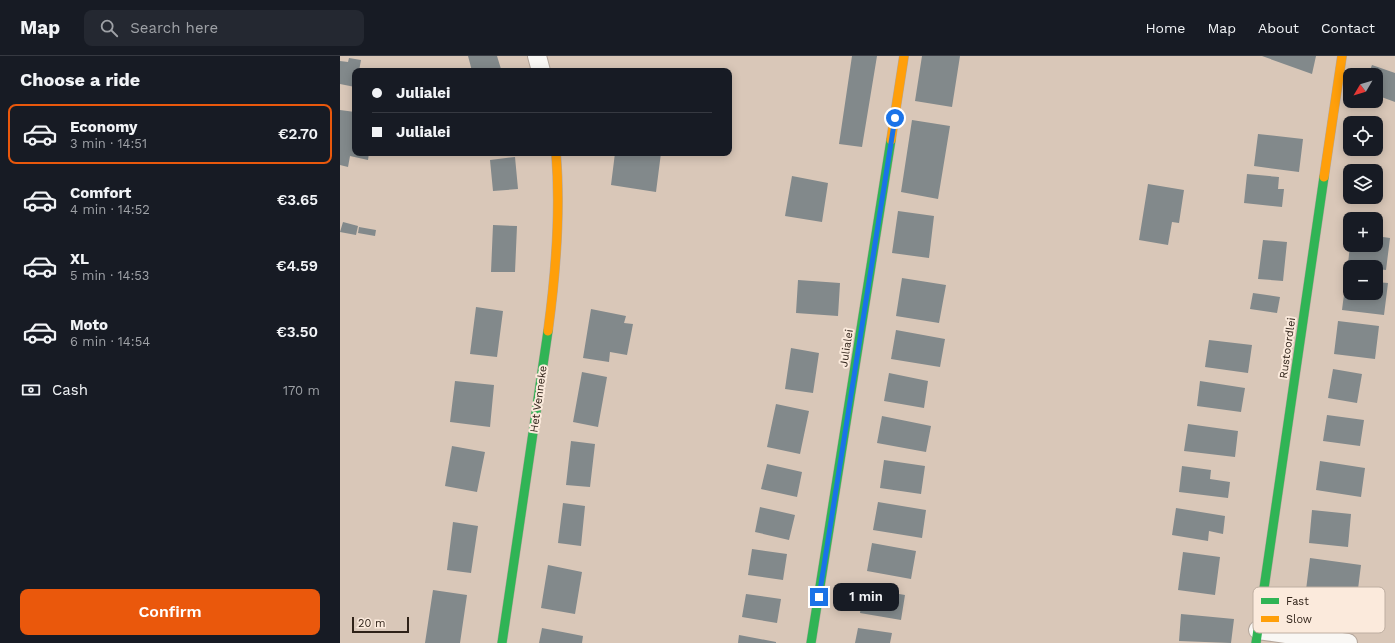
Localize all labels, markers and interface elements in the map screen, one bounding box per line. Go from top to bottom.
search box [84,10,364,46]
text: Map [20,16,60,39]
icon: search [98,17,120,39]
text: Search here [130,19,218,37]
text: Home [1145,20,1185,36]
text: Map [1207,20,1236,36]
text: About [1258,20,1299,36]
text: Contact [1321,20,1375,36]
north arrow [1343,68,1383,108]
map controls [1343,68,1383,300]
text: Choose a ride [20,69,140,90]
text: Julialei [396,84,450,102]
route start [886,109,904,127]
icon: car [22,116,58,152]
button: locate [1343,116,1383,156]
text: Economy [70,118,137,136]
text: Julialei [396,123,450,141]
text: €2.70 [278,125,318,143]
text: 3 min · 14:51 [70,136,147,151]
button: layers [1343,164,1383,204]
icon: car [22,182,58,218]
text: Comfort [70,184,131,202]
text: €3.65 [277,191,318,209]
text: 4 min · 14:52 [70,202,150,217]
button: + [1343,212,1383,252]
icon: car [22,248,58,284]
text: XL [70,250,89,268]
text: €4.59 [276,257,318,275]
button: − [1343,260,1383,300]
text: 5 min · 14:53 [70,268,149,283]
icon: car [22,314,58,350]
text: Moto [70,316,108,334]
street label: Rustoordlei [1277,317,1298,379]
text: €3.50 [276,323,318,341]
street label: Julialei [837,328,856,368]
text: 6 min · 14:54 [70,334,150,349]
street label: Het Venneke [527,365,550,433]
icon: cash [20,379,42,401]
text: Cash [52,381,88,399]
text: 170 m [283,383,320,398]
callout: 1 min [833,583,899,611]
legend [1253,587,1385,633]
route end [810,588,828,606]
button: Confirm [20,589,320,635]
text: 1 min [849,589,883,604]
text: Fast [1286,595,1309,608]
text: Slow [1286,613,1312,626]
scale bar [352,615,409,634]
text: 20 m [358,617,386,630]

